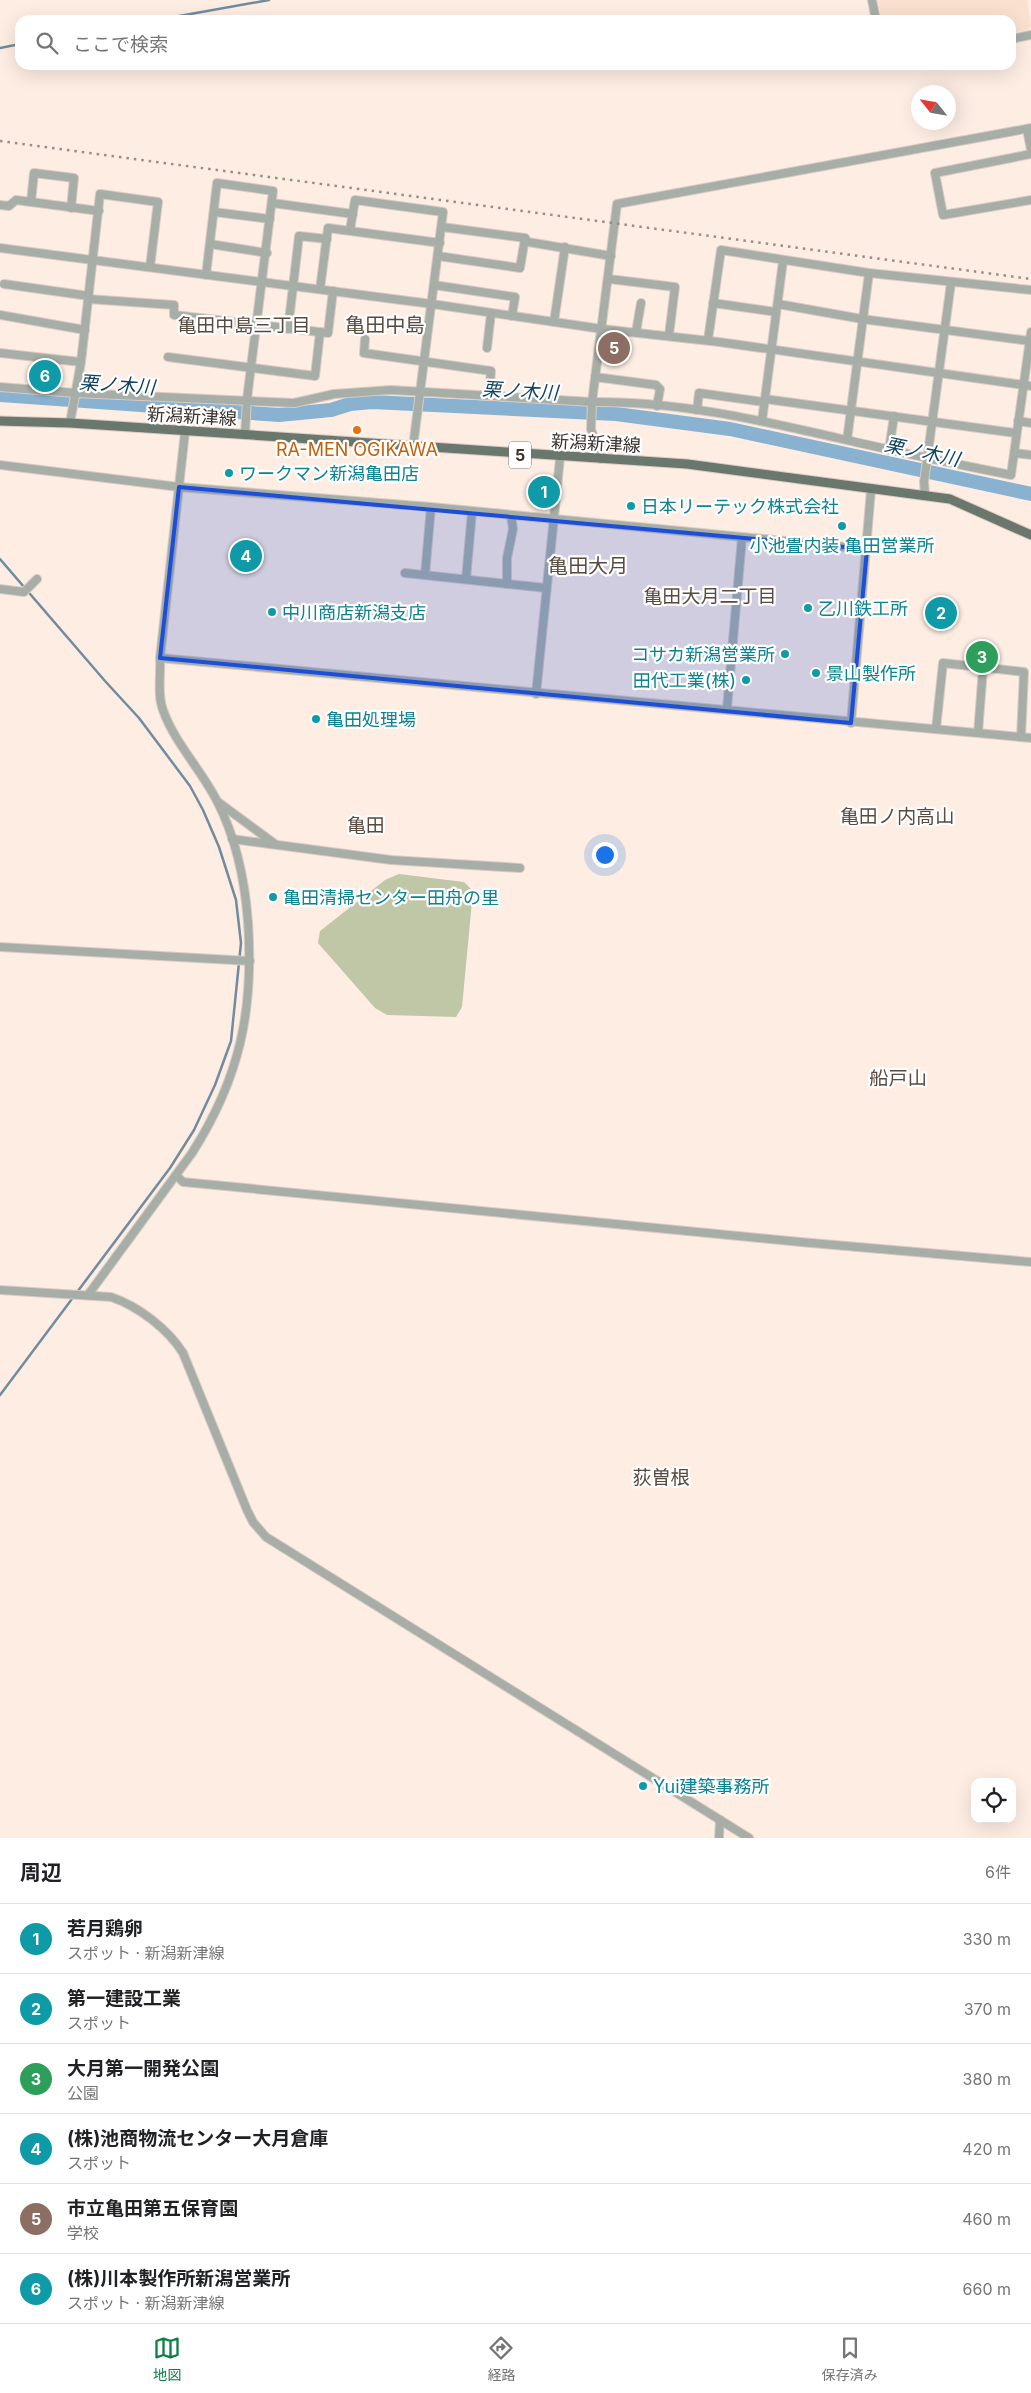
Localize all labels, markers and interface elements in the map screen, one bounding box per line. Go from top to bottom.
search box [15,15,1016,70]
icon: search [33,29,61,57]
text: ここで検索 [73,33,168,56]
north arrow [911,85,956,130]
district label: 亀田中島 [345,313,425,337]
district label: 亀田中島三丁目 [177,314,311,337]
pin: 5 [598,329,630,367]
pin: 6 [29,357,61,395]
water label: 栗ノ木川 [78,371,158,399]
water label: 栗ノ木川 [481,378,561,405]
street label: 新潟新津線 [147,403,237,429]
marker: RA-MEN OGIKAWA [351,424,363,436]
street label: 新潟新津線 [551,430,641,456]
water label: 栗ノ木川 [882,433,964,472]
place label: RA-MEN OGIKAWA [276,439,438,460]
road number: 5 [509,442,531,468]
place label: ワークマン新潟亀田店 [239,463,419,484]
marker: ワークマン新潟亀田店 [223,467,235,479]
pin: 1 [528,473,560,511]
place label: 日本リーテック株式会社 [641,496,839,517]
marker: 日本リーテック株式会社 [625,500,637,512]
marker: 小池畳内装 亀田営業所 [836,520,848,532]
place label: 小池畳内装 亀田営業所 [749,535,935,556]
pin: 4 [230,537,262,575]
district label: 亀田大月 [548,554,628,578]
district label: 亀田大月二丁目 [643,585,777,608]
pin: 2 [925,594,957,632]
place label: 乙川鉄工所 [818,598,908,619]
place label: 中川商店新潟支店 [282,602,426,623]
marker: 乙川鉄工所 [802,602,814,614]
marker: 中川商店新潟支店 [266,606,278,618]
pin: 3 [966,638,998,676]
place label: コサカ新潟営業所 [631,644,775,665]
marker: コサカ新潟営業所 [779,648,791,660]
place label: 景山製作所 [826,663,916,684]
marker: 景山製作所 [810,667,822,679]
place label: 田代工業(株) [633,670,736,691]
marker: 田代工業(株) [740,674,752,686]
place label: 亀田処理場 [326,709,416,730]
marker: 亀田処理場 [310,713,322,725]
district label: 亀田ノ内高山 [840,805,954,828]
district label: 亀田 [347,814,385,837]
your location [592,842,618,868]
place label: 亀田清掃センター田舟の里 [283,887,499,908]
marker: 亀田清掃センター田舟の里 [267,891,279,903]
district label: 船戸山 [869,1067,927,1090]
district label: 荻曽根 [632,1466,690,1489]
place label: Yui建築事務所 [653,1776,770,1797]
map controls [971,1778,1016,1823]
button: locate [971,1778,1016,1823]
marker: Yui建築事務所 [637,1780,649,1792]
text: 周辺 [20,1860,62,1885]
text: 6件 [985,1862,1011,1882]
text: 若月鶏卵 [67,1917,143,1940]
text: 1 [33,1929,39,1949]
text: 330 m [963,1929,1011,1949]
text: スポット · 新潟新津線 [67,1943,225,1963]
text: 第一建設工業 [67,1987,181,2010]
text: 2 [31,1999,41,2019]
text: 370 m [964,1999,1011,2019]
text: スポット [67,2013,131,2033]
text: 大月第一開発公園 [67,2057,219,2080]
text: 3 [31,2069,41,2089]
text: 380 m [963,2069,1011,2089]
text: 公園 [67,2083,99,2103]
text: (株)池商物流センター大月倉庫 [67,2127,328,2150]
text: 4 [31,2139,41,2159]
text: 420 m [962,2139,1011,2159]
text: スポット [67,2153,131,2173]
text: 市立亀田第五保育園 [67,2197,238,2220]
text: 5 [31,2209,41,2229]
text: 460 m [962,2209,1011,2229]
text: 学校 [67,2223,99,2243]
text: (株)川本製作所新潟営業所 [67,2267,290,2290]
text: 6 [31,2279,41,2299]
text: 660 m [963,2279,1011,2299]
text: スポット · 新潟新津線 [67,2293,225,2313]
tab: 地図 [153,2334,181,2384]
tab: 経路 [487,2334,515,2384]
tab: 保存済み [822,2334,878,2384]

